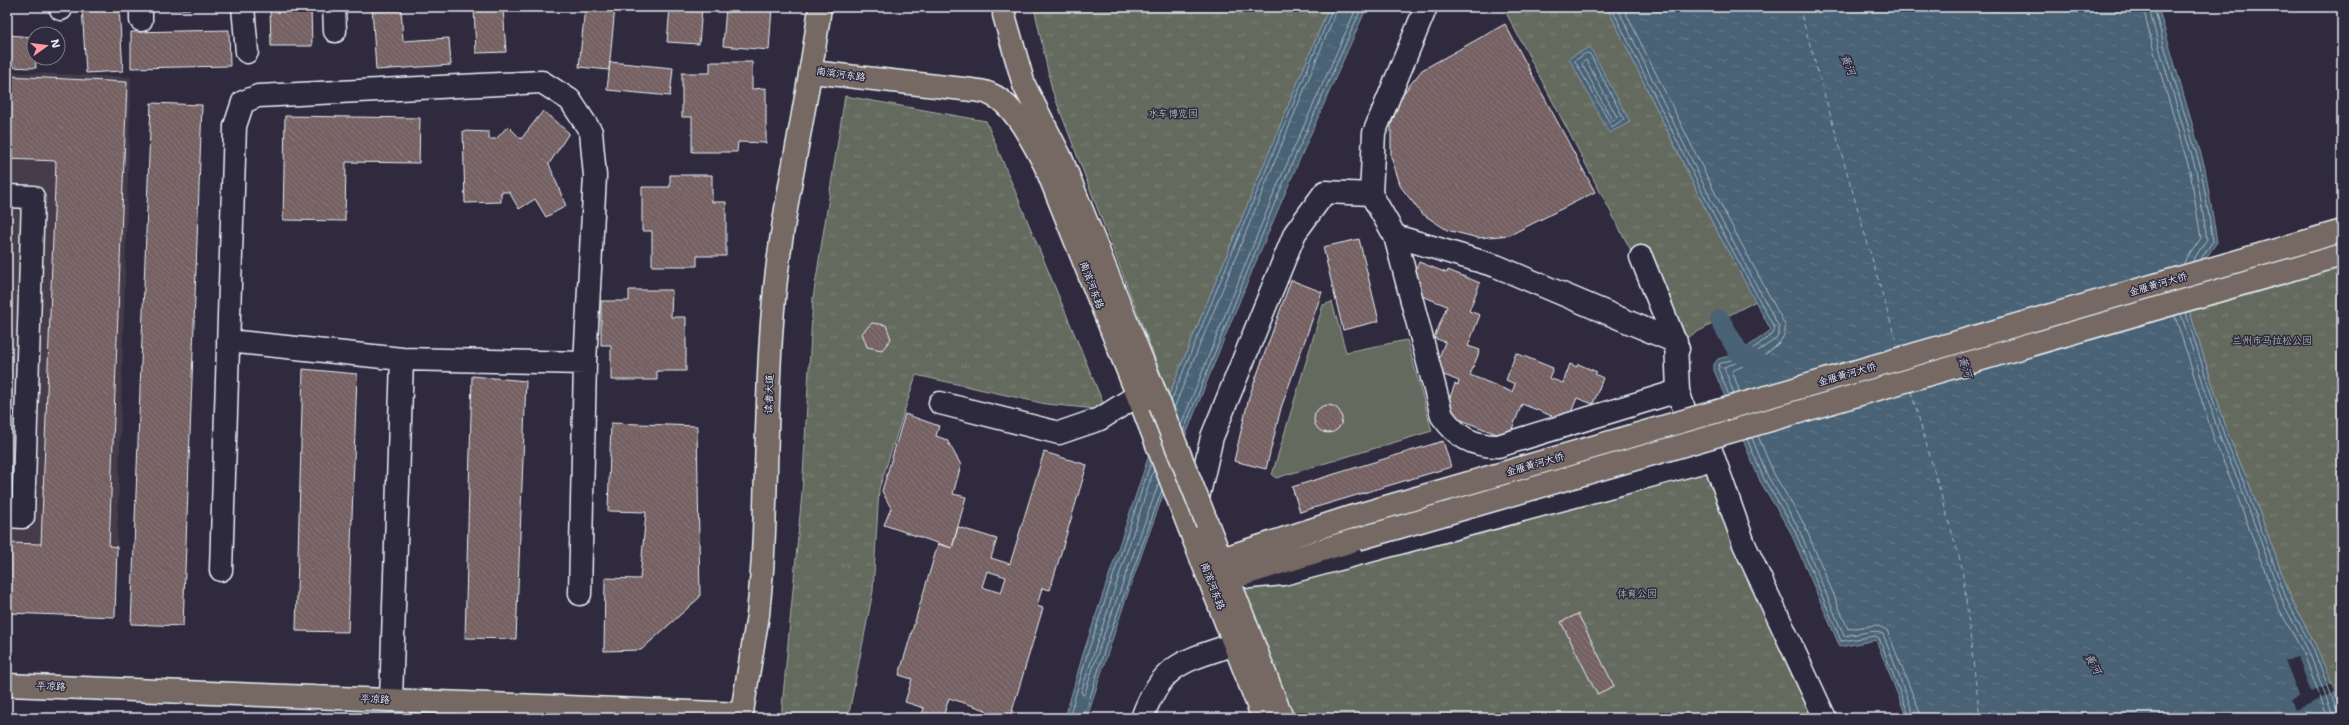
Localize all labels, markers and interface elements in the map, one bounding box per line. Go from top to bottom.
north arrow [26,26,66,66]
text: N [47,38,64,50]
water label: 黄河 [1837,52,1860,80]
street label: 南滨河东路 [815,64,867,84]
park label: 水车博览园 [1148,107,1198,120]
street label: 南滨河东路 [1077,259,1107,311]
street label: 金雁黄河大侨 [2127,269,2190,299]
park label: 兰州市马拉松公园 [2232,334,2312,347]
water label: 黄河 [1954,354,1976,382]
street label: 金雁黄河大侨 [1816,359,1879,389]
street label: 读者大道 [762,374,776,414]
street label: 金雁黄河大侨 [1504,449,1567,479]
street label: 南滨河东路 [1198,560,1228,612]
park label: 体育公园 [1617,587,1657,600]
water label: 黄河 [2081,651,2106,679]
street label: 平凉路 [36,679,66,693]
street label: 平凉路 [360,692,390,706]

